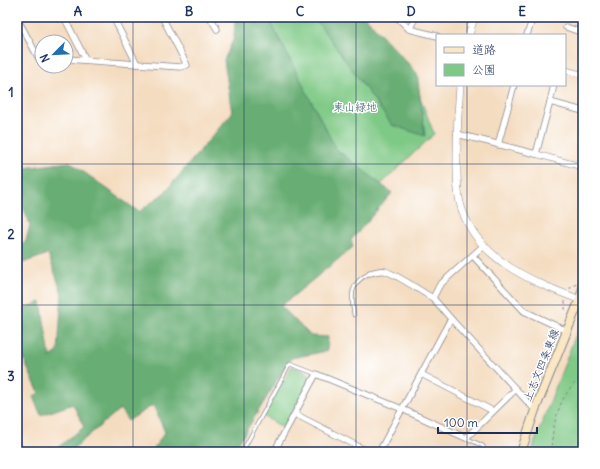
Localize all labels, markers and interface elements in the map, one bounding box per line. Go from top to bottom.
text: A [74,3,83,20]
text: B [185,3,194,20]
text: C [296,3,305,20]
text: D [406,3,416,20]
text: E [518,3,526,20]
north arrow [34,34,74,74]
legend [436,34,566,86]
text: 道路 [472,42,496,57]
text: N [37,52,53,64]
text: 公園 [472,62,496,77]
text: 1 [8,84,14,101]
park label: 東山緑地 [333,100,377,114]
text: 2 [7,226,15,243]
street label: 上志文四条東線 [520,327,562,403]
text: 3 [7,368,15,385]
scale bar [438,409,537,435]
text: 100 m [444,415,478,430]

